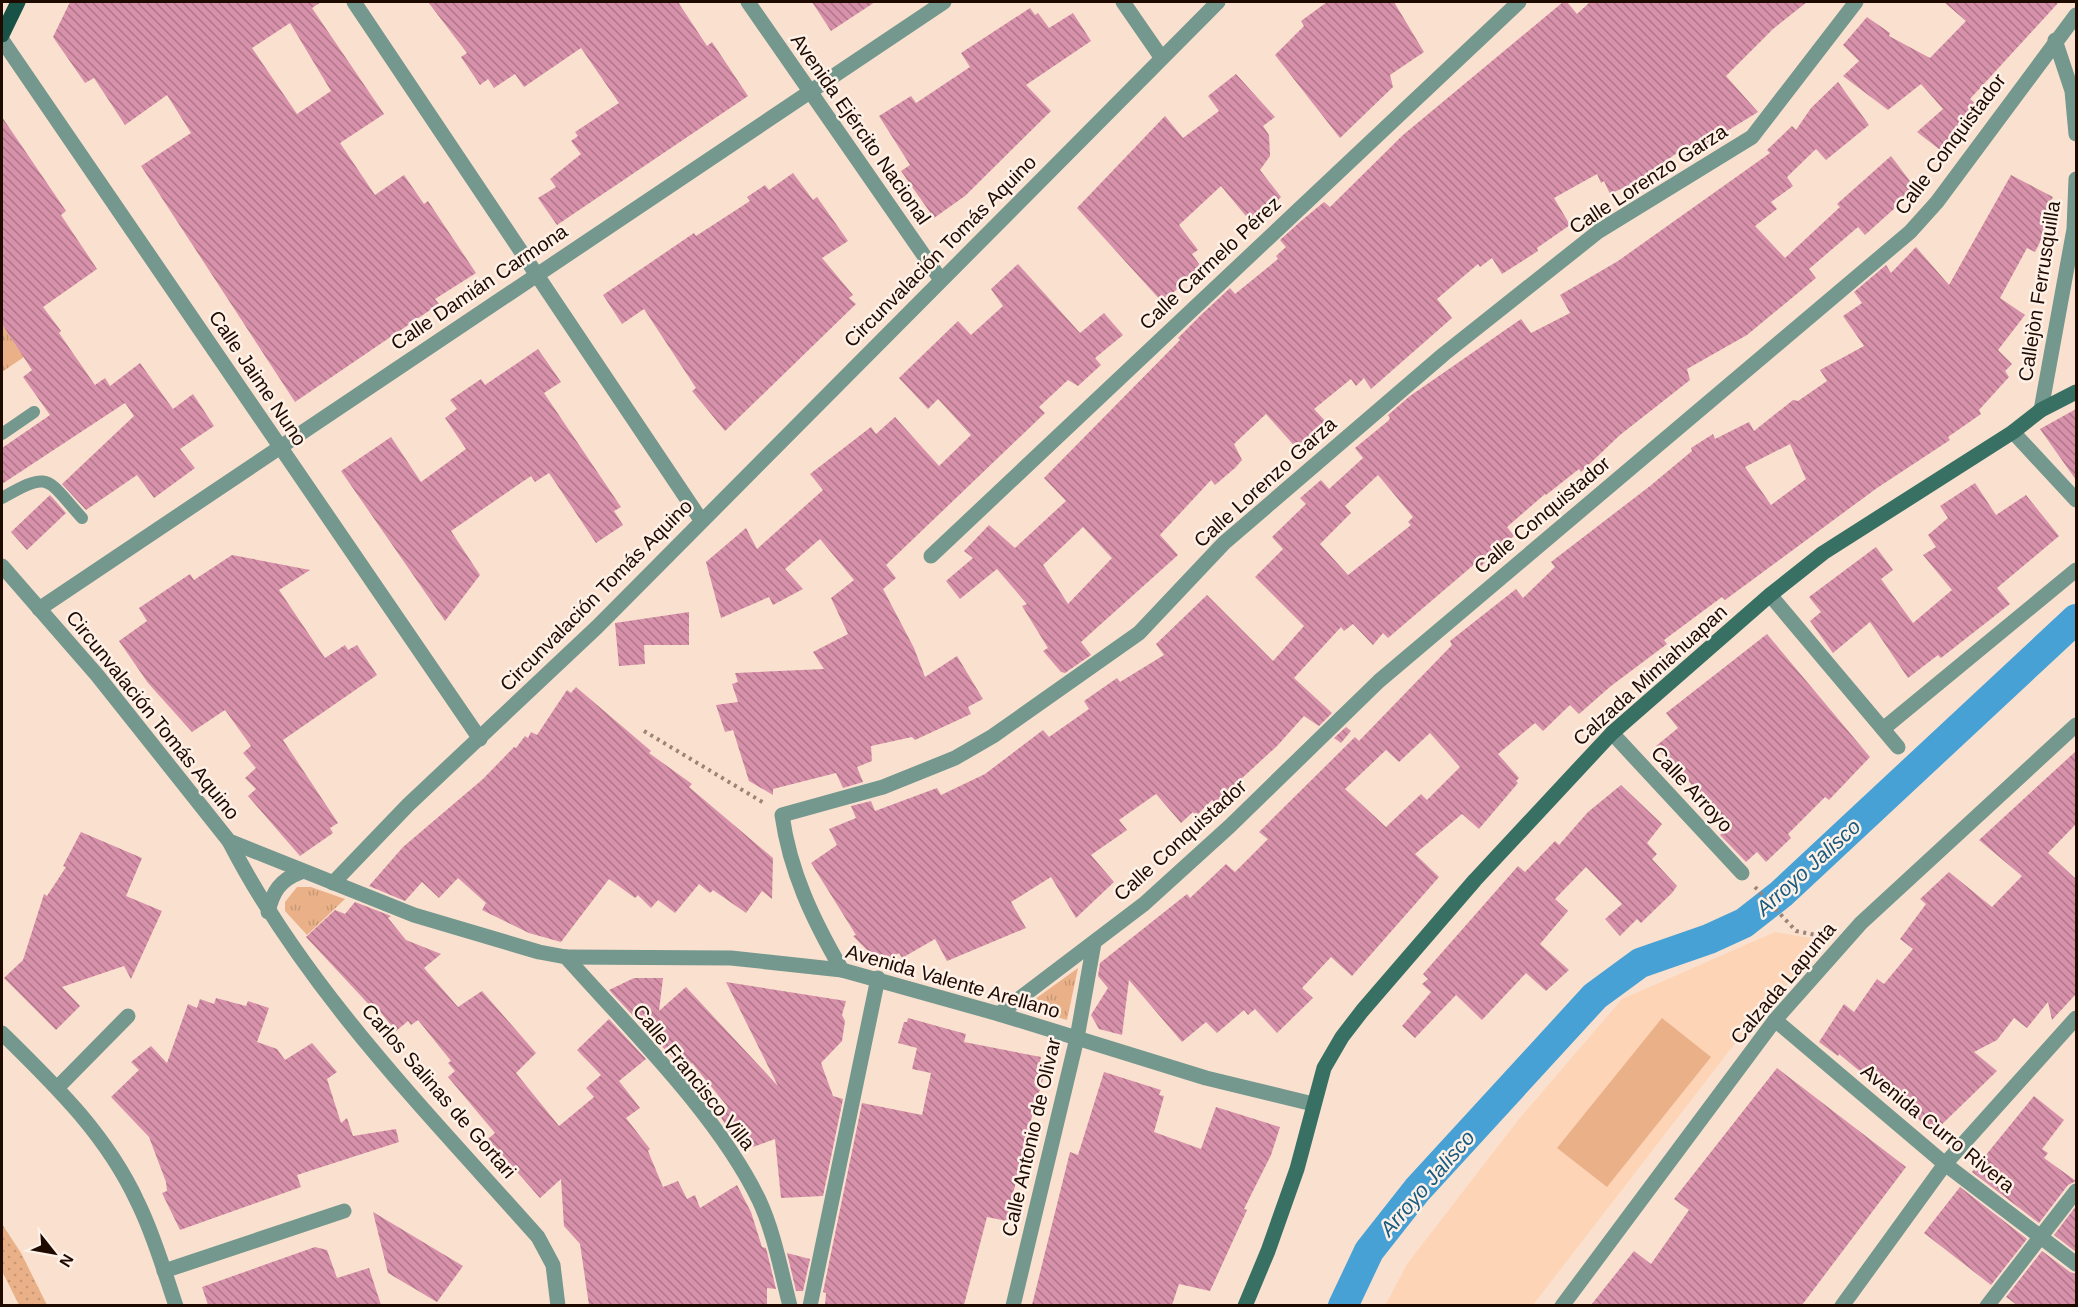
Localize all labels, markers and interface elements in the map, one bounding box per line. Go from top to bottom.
street label: Avenida Ejército Nacional [787,29,935,229]
street label: Calle Conquistador [1890,69,2010,219]
street label: Calle Lorenzo Garza [1565,119,1732,238]
street label: Circunvalación Tomás Aquino [840,151,1040,351]
street label: Calle Carmelo Pérez [1135,192,1285,334]
street label: Callejòn Ferrusquilla [2014,198,2064,383]
street label: Calle Damián Carmona [387,219,572,354]
street label: Calle Jaime Nuno [205,306,311,450]
street label: Calle Lorenzo Garza [1189,412,1341,552]
street label: Calle Conquistador [1470,452,1614,578]
street label: Circunvalación Tomás Aquino [496,495,696,695]
street label: Calzada Mimiahuapan [1569,600,1731,750]
street label: Circunvalación Tomás Aquino [62,606,244,824]
street label: Calle Arroyo [1647,742,1737,836]
street label: Calle Conquistador [1109,775,1251,905]
water label: Arroyo Jalisco [1750,814,1865,921]
street label: Calzada Lapunta [1726,917,1841,1048]
street label: Avenida Valente Arellano [843,940,1063,1022]
street label: Carlos Salinas de Gortari [357,999,521,1183]
street label: Calle Francisco Villa [629,1000,760,1155]
street label: Calle Antonio de Olivar [997,1035,1065,1239]
street label: Avenida Curro Rivera [1857,1059,2020,1197]
water label: Arroyo Jalisco [1374,1125,1479,1242]
north arrow [24,1223,84,1283]
text: N [56,1251,77,1270]

